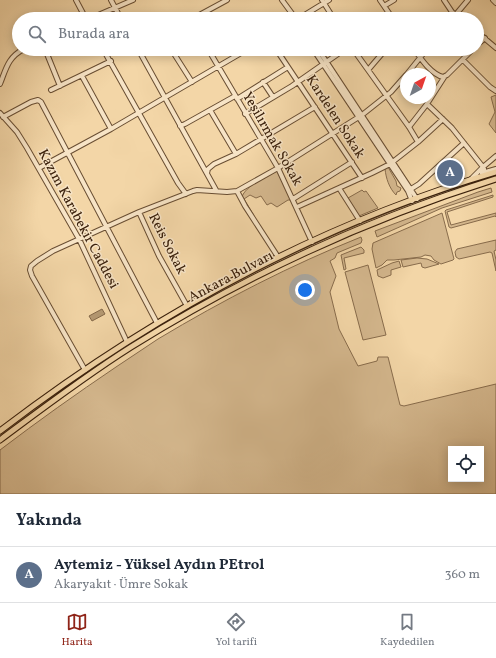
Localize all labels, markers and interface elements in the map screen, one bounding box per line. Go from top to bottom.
search box [12,12,484,56]
icon: search [26,23,48,45]
text: Burada ara [58,24,130,45]
north arrow [400,68,436,104]
street label: Kardelen Sokak [301,72,369,163]
street label: Yeşilırmak Sokak [237,88,307,190]
street label: Kazım Karabekir Caddesi [33,146,123,292]
pin: A [437,158,463,188]
street label: Reis Sokak [144,210,191,278]
street label: Ankara Bulvarı [185,247,277,307]
your location [295,280,315,300]
map controls [448,446,484,482]
button: locate [448,446,484,482]
text: Yakında [16,509,82,532]
text: Aytemiz - Yüksel Aydın PEtrol [54,555,264,576]
text: A [24,566,34,584]
text: 360 m [445,566,480,584]
text: Akaryakıt · Ümre Sokak [54,576,188,594]
tab: Harita [61,611,93,650]
tab: Yol tarifi [215,611,257,650]
tab: Kaydedilen [380,611,435,650]

